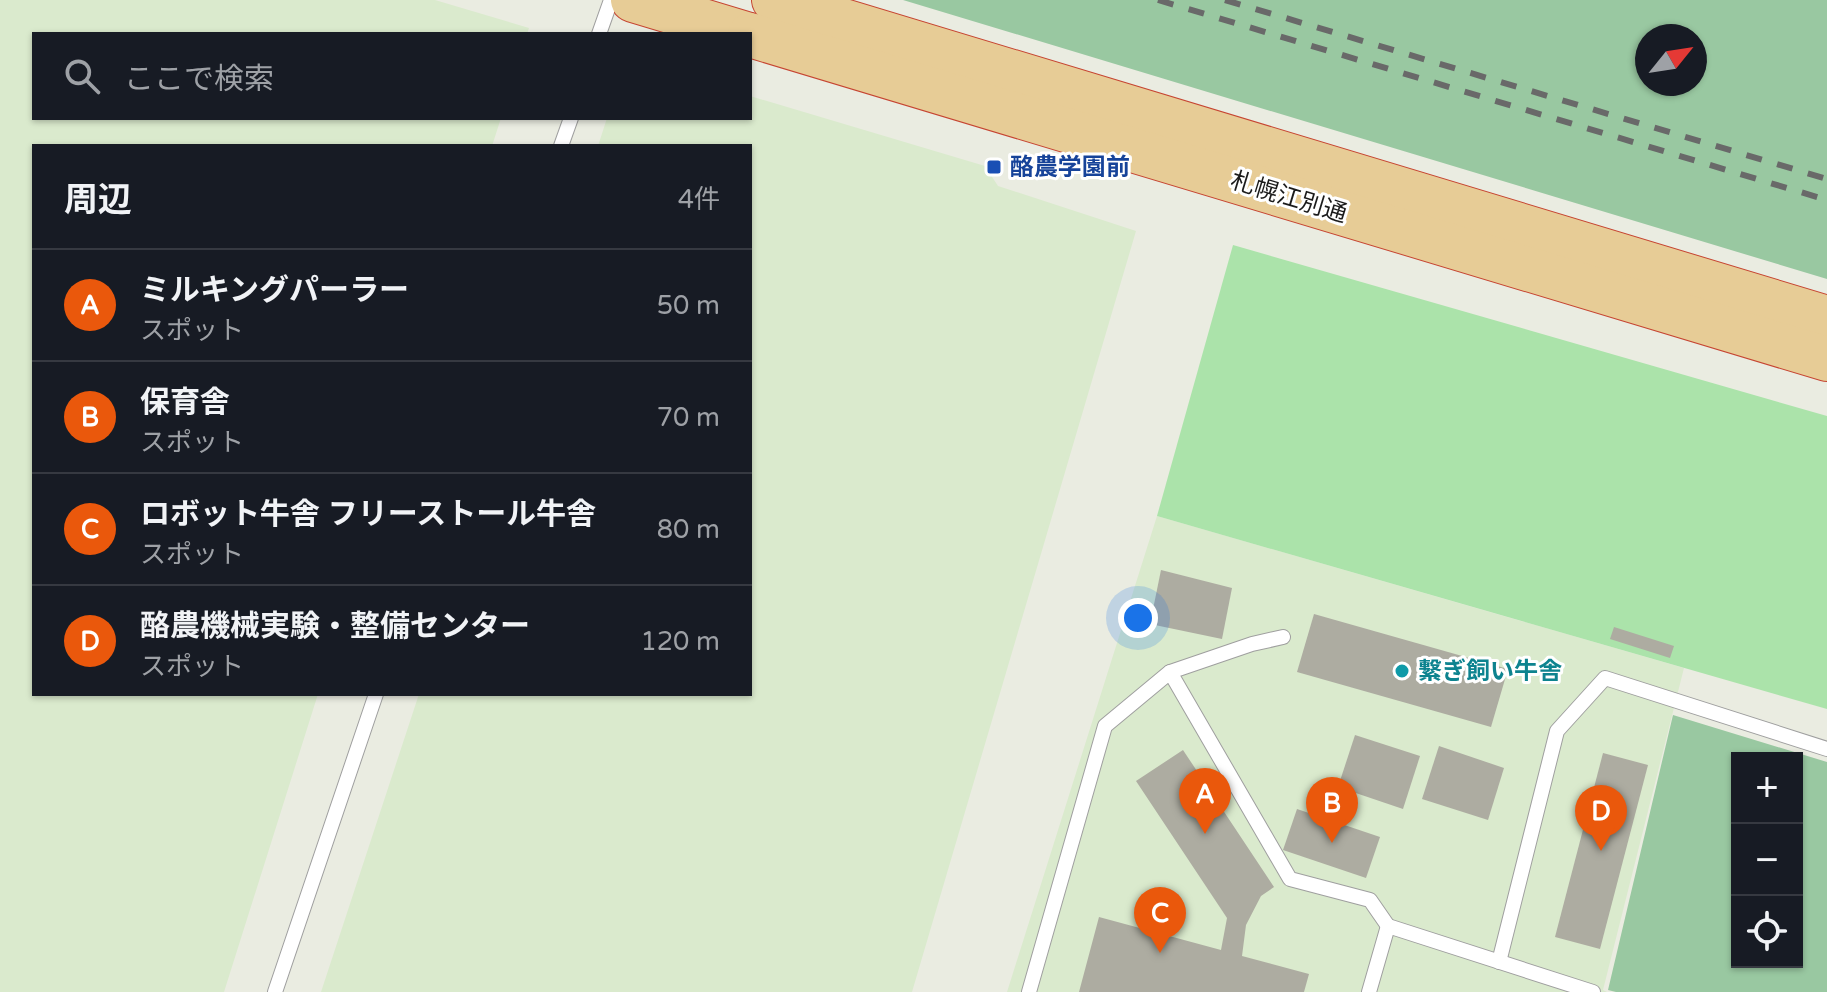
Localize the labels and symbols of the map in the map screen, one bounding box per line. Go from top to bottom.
north arrow [1635,24,1707,96]
place label: 酪農学園前 [1010,153,1130,182]
marker: 酪農学園前 [985,158,1003,176]
street label: 札幌江別通 [1227,166,1350,229]
your location [1118,598,1158,638]
place label: 繋ぎ飼い牛舎 [1418,657,1562,686]
marker: 繋ぎ飼い牛舎 [1393,662,1411,680]
pin: A [1179,768,1231,834]
pin: B [1306,777,1358,843]
pin: D [1575,785,1627,851]
pin: C [1134,887,1186,953]

